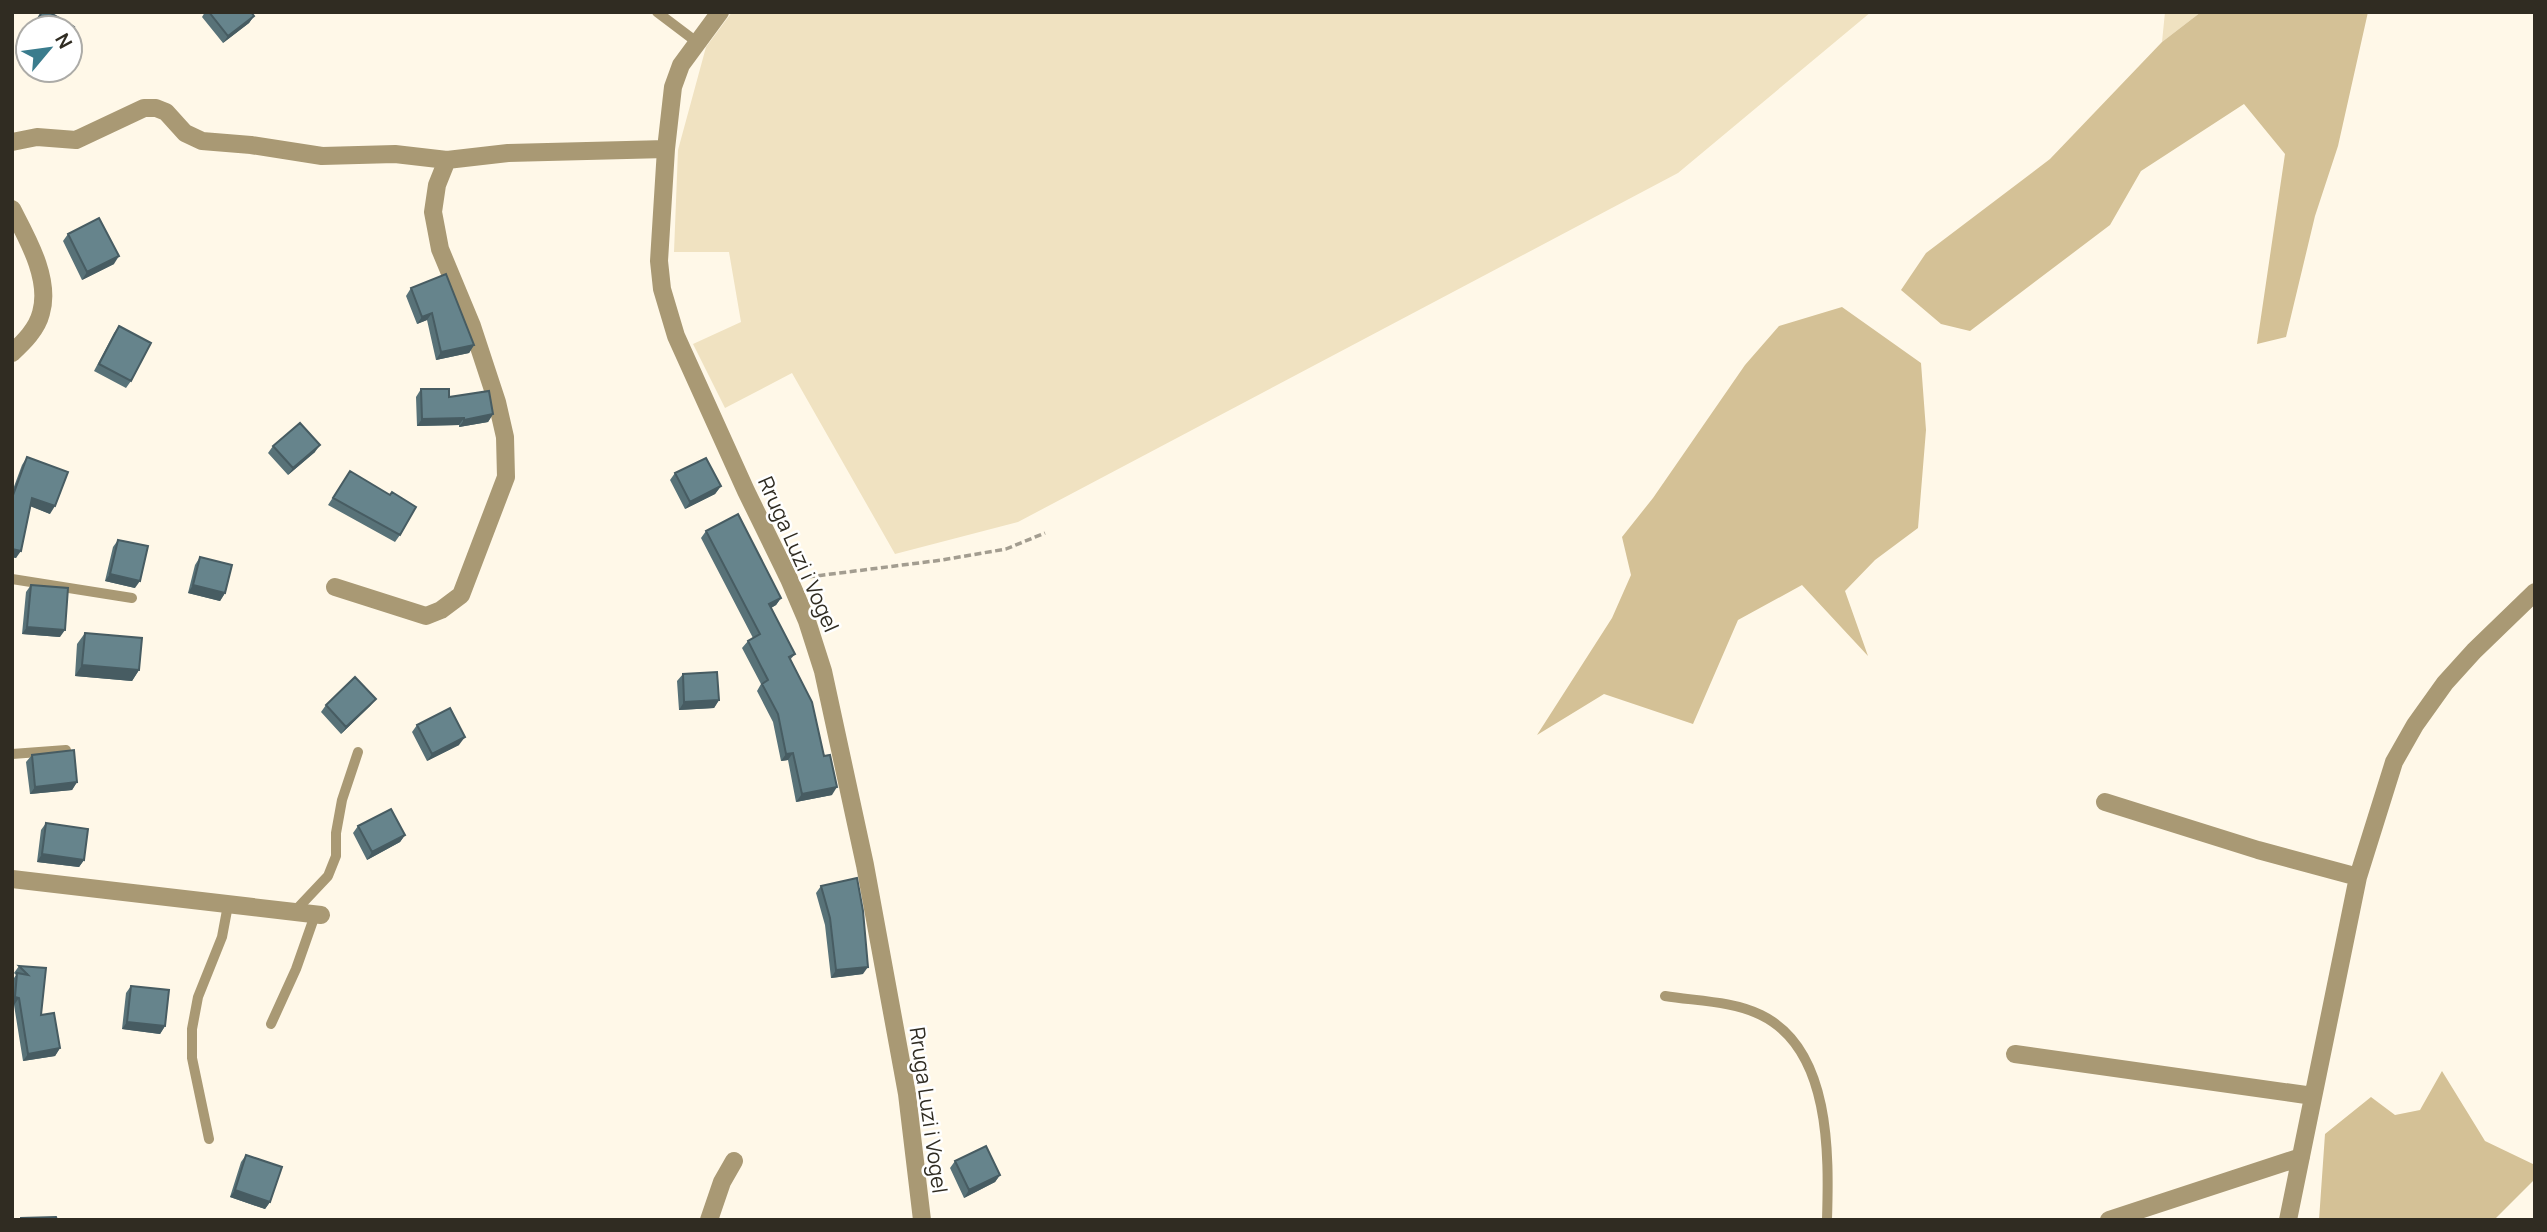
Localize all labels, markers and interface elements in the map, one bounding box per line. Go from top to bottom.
north arrow [14,14,84,84]
text: N [49,28,79,53]
street label: Rruga Luzi i Vogel [752,472,846,636]
street label: Rruga Luzi i Vogel [903,1025,955,1195]

